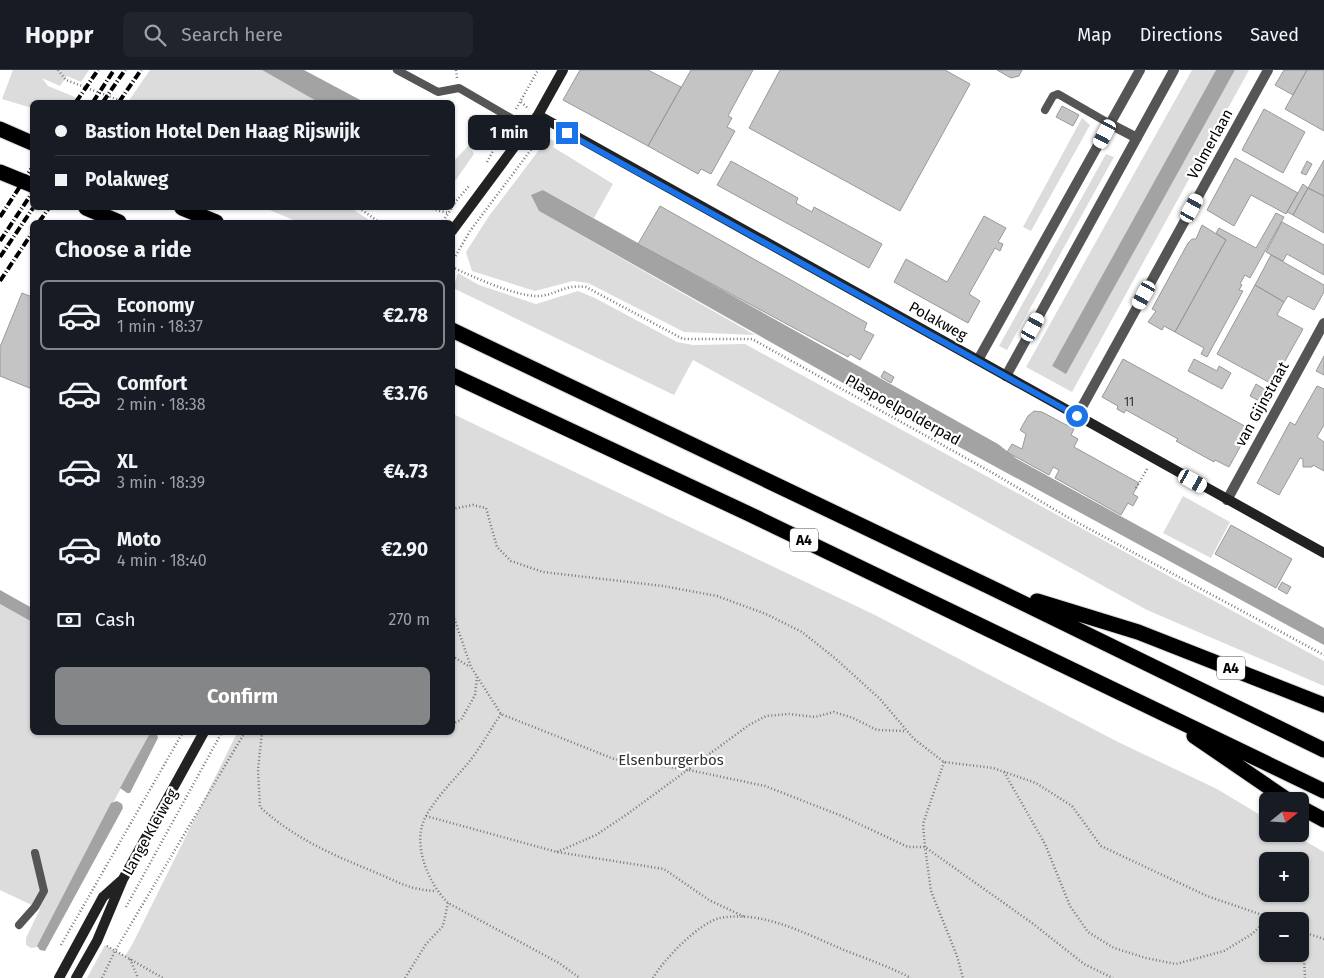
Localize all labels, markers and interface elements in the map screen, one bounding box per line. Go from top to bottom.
search box [123,12,473,57]
text: Hoppr [25,21,93,49]
icon: search [141,21,169,49]
text: Search here [181,23,283,46]
text: Map [1077,24,1112,46]
text: Directions [1140,24,1222,46]
text: Saved [1250,24,1299,46]
street label: Volmerlaan [1183,106,1237,182]
callout: 1 min [467,116,550,150]
car [1091,117,1118,151]
text: Bastion Hotel Den Haag Rijswijk [85,120,360,143]
route end [556,122,578,144]
text: 1 min [490,123,528,142]
text: Polakweg [85,168,169,191]
car [1178,191,1205,225]
text: Choose a ride [55,236,191,263]
car [1130,278,1157,312]
icon: car [57,293,102,338]
text: Economy [117,294,194,317]
street label: Polakweg [906,298,970,344]
text: €2.78 [383,304,428,327]
car [1019,310,1046,344]
text: 1 min · 18:37 [117,317,203,336]
street label: van Gijnstraat [1231,358,1293,450]
icon: car [57,371,102,416]
street label: Plaspoelpolderpad [842,371,964,449]
text: Comfort [117,372,187,395]
text: €3.76 [383,382,428,405]
text: 2 min · 18:38 [117,395,206,414]
house number: 11 [1124,395,1134,409]
route start [1066,405,1088,427]
icon: car [57,449,102,494]
text: XL [117,450,138,473]
text: €4.73 [383,460,428,483]
car [1176,467,1209,495]
text: 3 min · 18:39 [117,473,205,492]
icon: car [57,527,102,572]
text: Moto [117,528,161,551]
road number: A4 [790,528,818,552]
text: €2.90 [381,538,428,561]
text: 4 min · 18:40 [117,551,207,570]
icon: cash [55,606,83,634]
text: Cash [95,608,136,631]
text: 270 m [388,610,430,629]
road number: A4 [1217,656,1245,680]
button: Confirm [55,667,430,725]
park label: Elsenburgerbos [618,751,724,769]
street label: Lange Kleiweg [119,785,181,878]
north arrow [1259,792,1309,842]
map controls [1259,792,1309,962]
button: + [1259,852,1309,902]
button: − [1259,912,1309,962]

